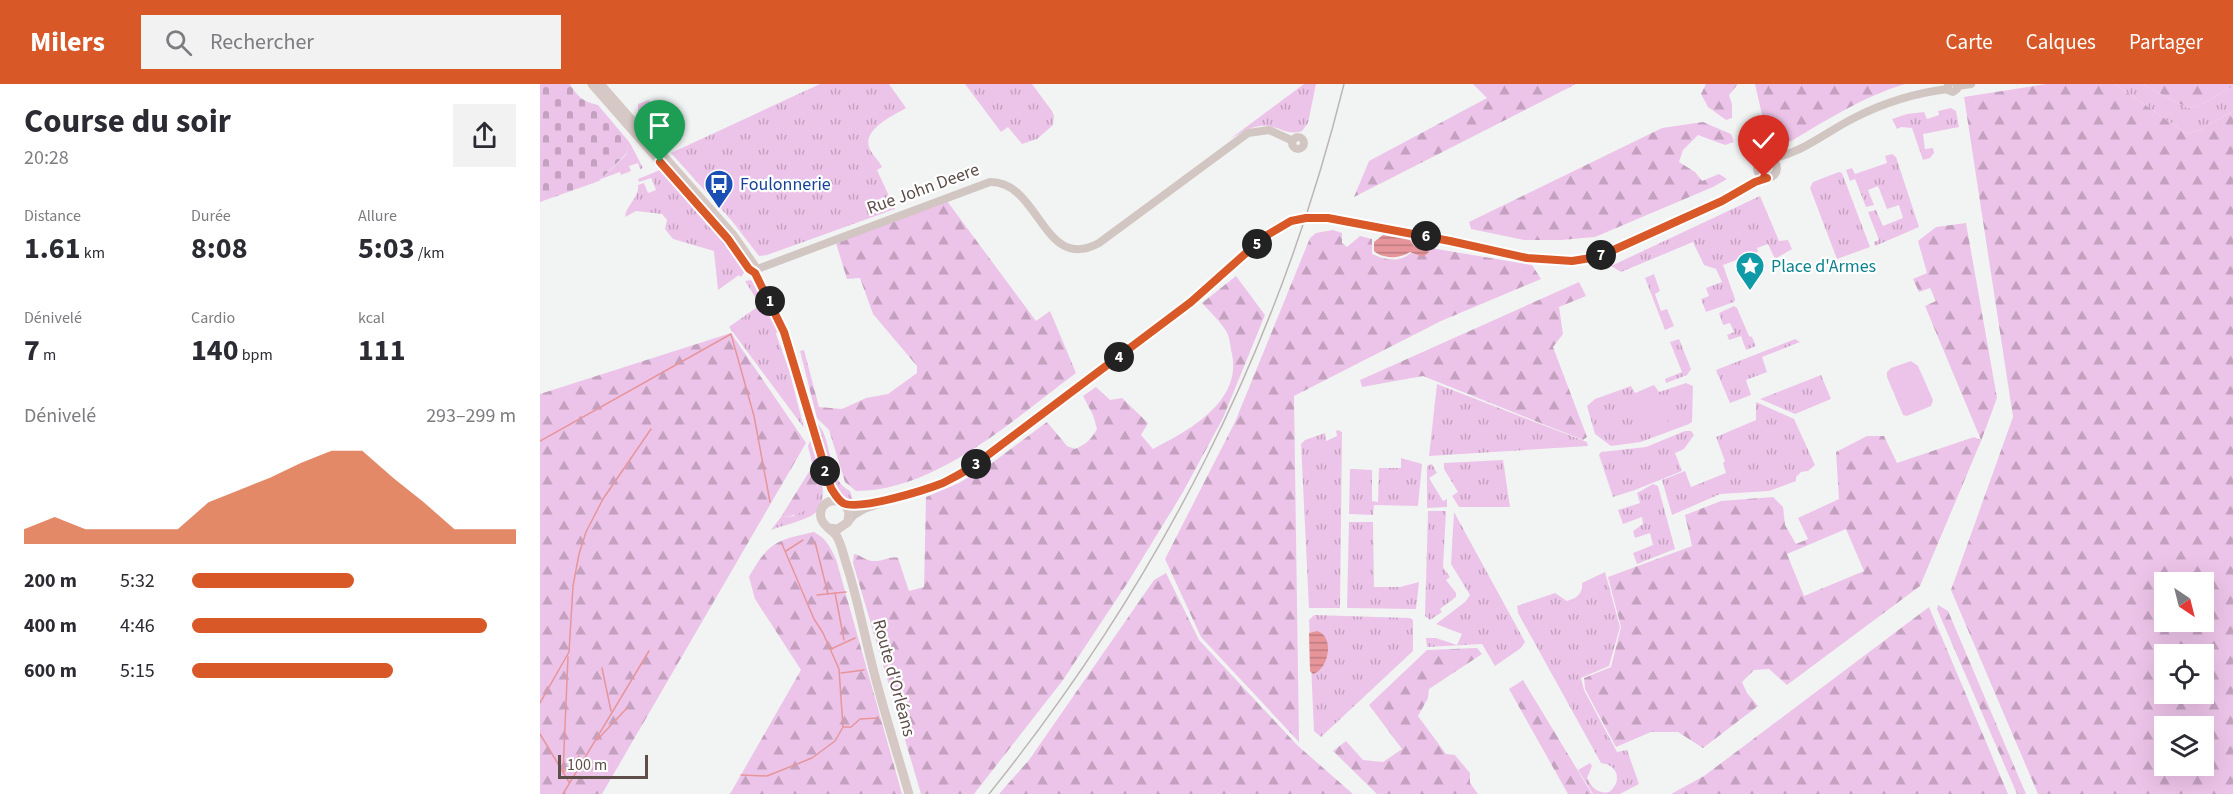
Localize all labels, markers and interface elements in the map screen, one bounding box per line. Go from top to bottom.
search box [141,15,561,69]
text: Milers [30,22,105,62]
icon: search [162,26,195,59]
text: Rechercher [210,26,314,58]
text: Carte [1946,27,1993,57]
text: Calques [2026,27,2096,57]
text: Partager [2129,27,2203,57]
text: Course du soir [24,98,231,145]
pin [634,100,685,162]
button: share [453,104,516,167]
icon: arrive [643,109,676,142]
pin [1738,115,1789,177]
icon: check [1747,124,1780,157]
text: 20:28 [24,144,69,172]
street label: Rue John Deere [863,157,983,221]
bus stop icon: Foulonnerie [703,168,735,210]
place label: Foulonnerie [740,172,831,197]
text: Distance [24,205,81,227]
text: Durée [191,205,231,227]
text: Allure [358,205,397,227]
pin: 6 [1411,221,1441,251]
text: 6 [1422,225,1430,247]
text: 1.61 [24,227,81,270]
text: 8:08 [191,227,248,270]
text: 5:03 [358,227,415,270]
pin: 5 [1242,229,1272,259]
text: 5 [1253,233,1261,255]
pin: 7 [1586,240,1616,270]
text: km [81,242,105,264]
text: /km [415,242,445,264]
text: 7 [1597,244,1605,266]
place icon: Place d'Armes [1734,250,1766,292]
place label: Place d'Armes [1771,254,1876,279]
pin: 1 [755,286,785,316]
text: 1 [766,290,774,312]
text: Dénivelé [24,307,82,329]
text: Cardio [191,307,235,329]
text: kcal [358,307,385,329]
text: 7 [24,329,40,372]
text: 140 [191,329,239,372]
text: 111 [358,329,406,372]
pin: 4 [1104,342,1134,372]
text: m [40,344,56,366]
text: bpm [239,344,273,366]
text: 4 [1115,346,1123,368]
text: Dénivelé [24,402,96,430]
text: 293–299 m [426,402,516,430]
pin: 3 [961,449,991,479]
text: 3 [972,453,980,475]
pin: 2 [810,456,840,486]
text: 2 [821,460,829,482]
text: 200 m [24,567,77,595]
text: 5:32 [120,567,155,595]
north arrow [2154,572,2214,632]
map controls [2154,572,2214,776]
text: 400 m [24,612,77,640]
text: 4:46 [120,612,155,640]
street label: Route d'Orléans [866,617,922,739]
button: locate [2154,644,2214,704]
text: 600 m [24,657,77,685]
text: 5:15 [120,657,155,685]
button: layers [2154,716,2214,776]
scale bar [558,752,648,780]
text: 100 m [567,754,607,776]

